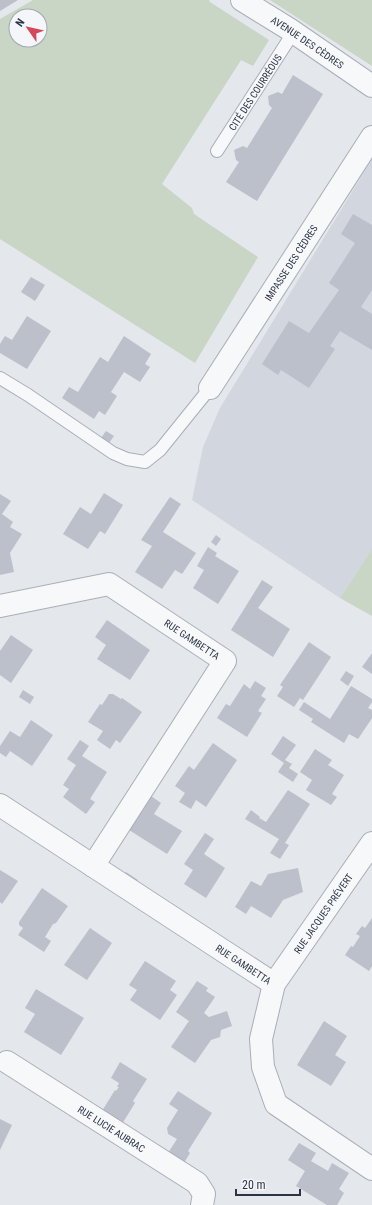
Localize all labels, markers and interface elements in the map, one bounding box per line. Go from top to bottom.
north arrow [8,8,48,48]
street label: AVENUE DES CÈDRES [269,14,346,71]
text: N [13,16,28,29]
street label: CITÉ DES COURRÉOUS [227,52,284,133]
street label: IMPASSE DES CÈDRES [263,223,320,303]
street label: RUE GAMBETTA [162,617,222,662]
street label: RUE JACQUES PRÉVERT [292,872,355,956]
street label: RUE GAMBETTA [214,942,273,987]
street label: RUE LUCIE AUBRAC [76,1104,147,1155]
scale bar [236,1171,300,1197]
text: 20 m [242,1178,266,1192]

